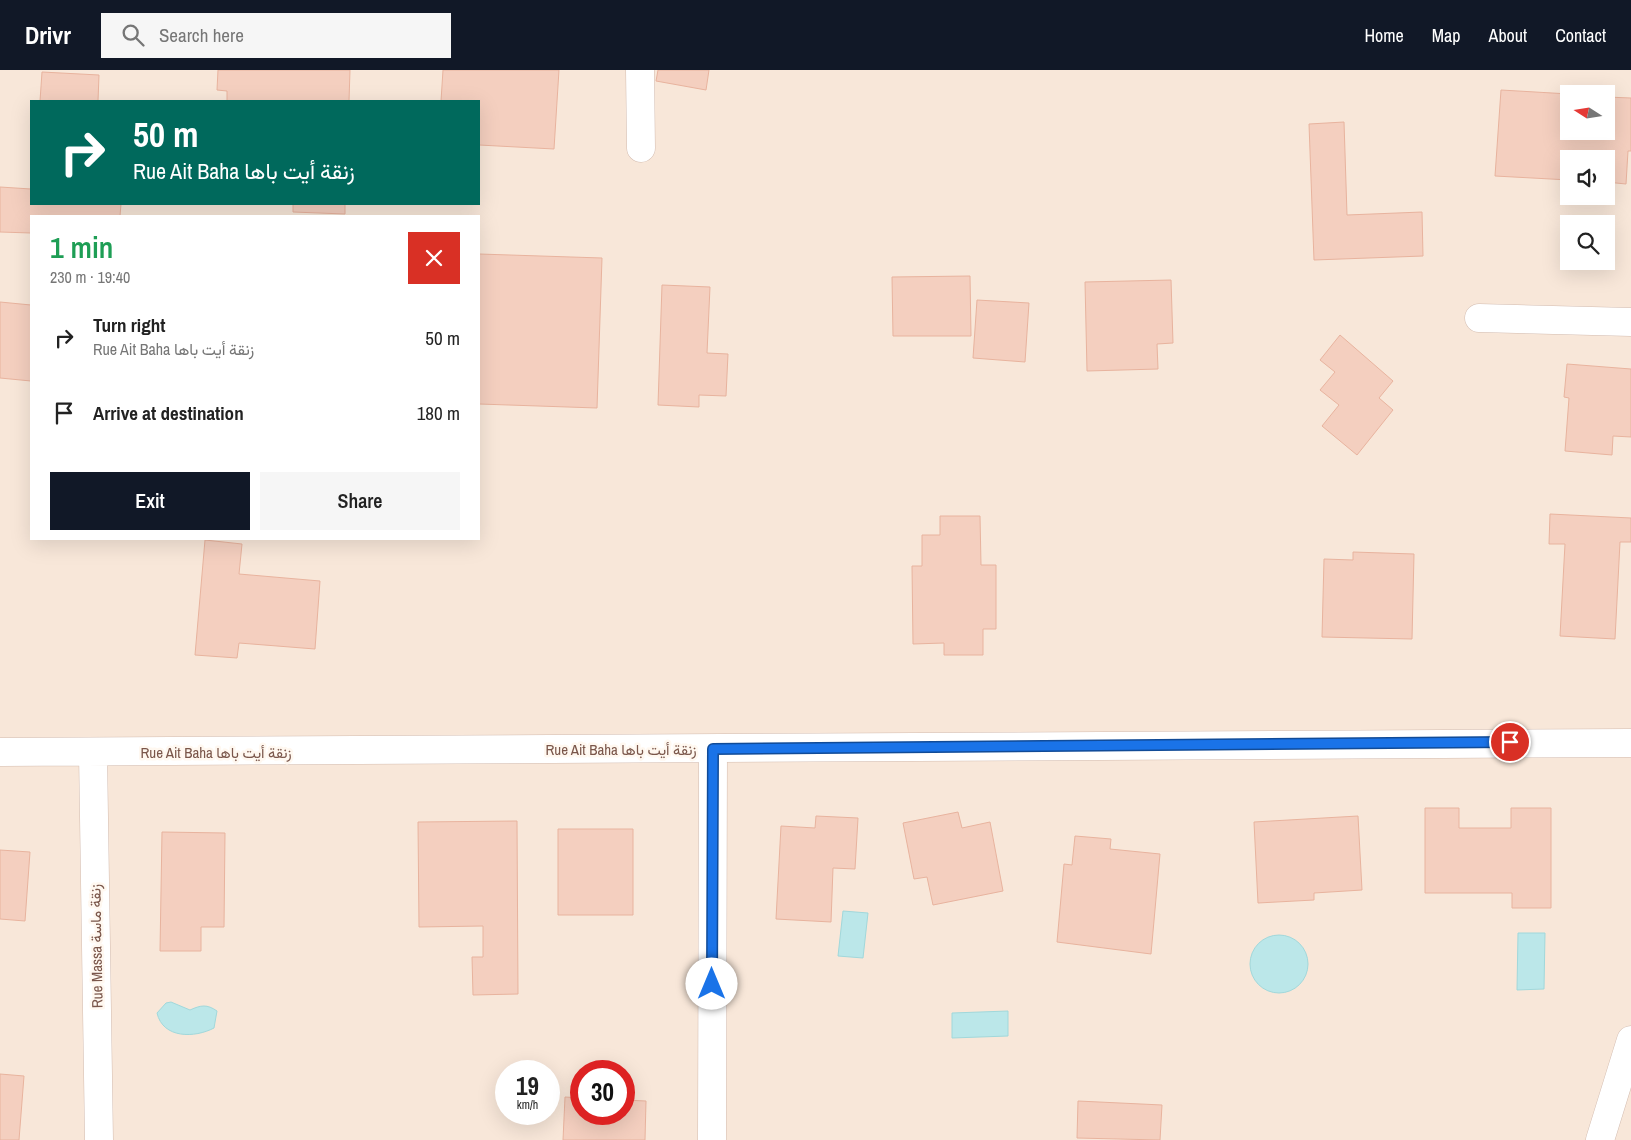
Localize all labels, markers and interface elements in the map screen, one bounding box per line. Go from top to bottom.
search box [101,13,451,58]
text: Drivr [25,19,71,51]
icon: search [119,21,147,49]
text: Search here [159,22,244,48]
text: Home [1364,23,1404,48]
text: Map [1432,23,1461,48]
text: About [1489,23,1527,48]
text: Contact [1555,23,1606,48]
north arrow [1560,85,1615,140]
map controls [1560,85,1615,270]
text: 50 m [133,111,198,158]
icon: right [50,120,115,185]
button: sound [1560,150,1615,205]
text: Rue Ait Baha زنقة أيت باها [133,156,355,186]
button: search [1560,215,1615,270]
text: 1 min [50,227,113,267]
button: close [408,232,460,284]
text: 230 m · 19:40 [50,266,130,288]
text: Turn right [93,312,165,338]
icon: right [50,324,78,352]
text: 50 m [425,325,460,351]
text: Rue Ait Baha زنقة أيت باها [93,338,254,360]
icon: arrive [50,399,78,427]
text: Arrive at destination [93,400,244,426]
text: 180 m [417,400,460,426]
button: Exit [50,472,250,530]
button: Share [260,472,460,530]
pin [1489,721,1531,763]
icon: arrive [1496,728,1524,756]
street label: Rue Ait Baha زنقة أيت باها [545,739,697,760]
street label: Rue Ait Baha زنقة أيت باها [140,742,292,763]
street label: Rue Massa زنقة ماسة [84,884,108,1008]
position arrow [685,957,737,1009]
speed limit sign: 30 [570,1060,635,1125]
text: 19 [516,1069,539,1103]
text: km/h [517,1097,538,1113]

